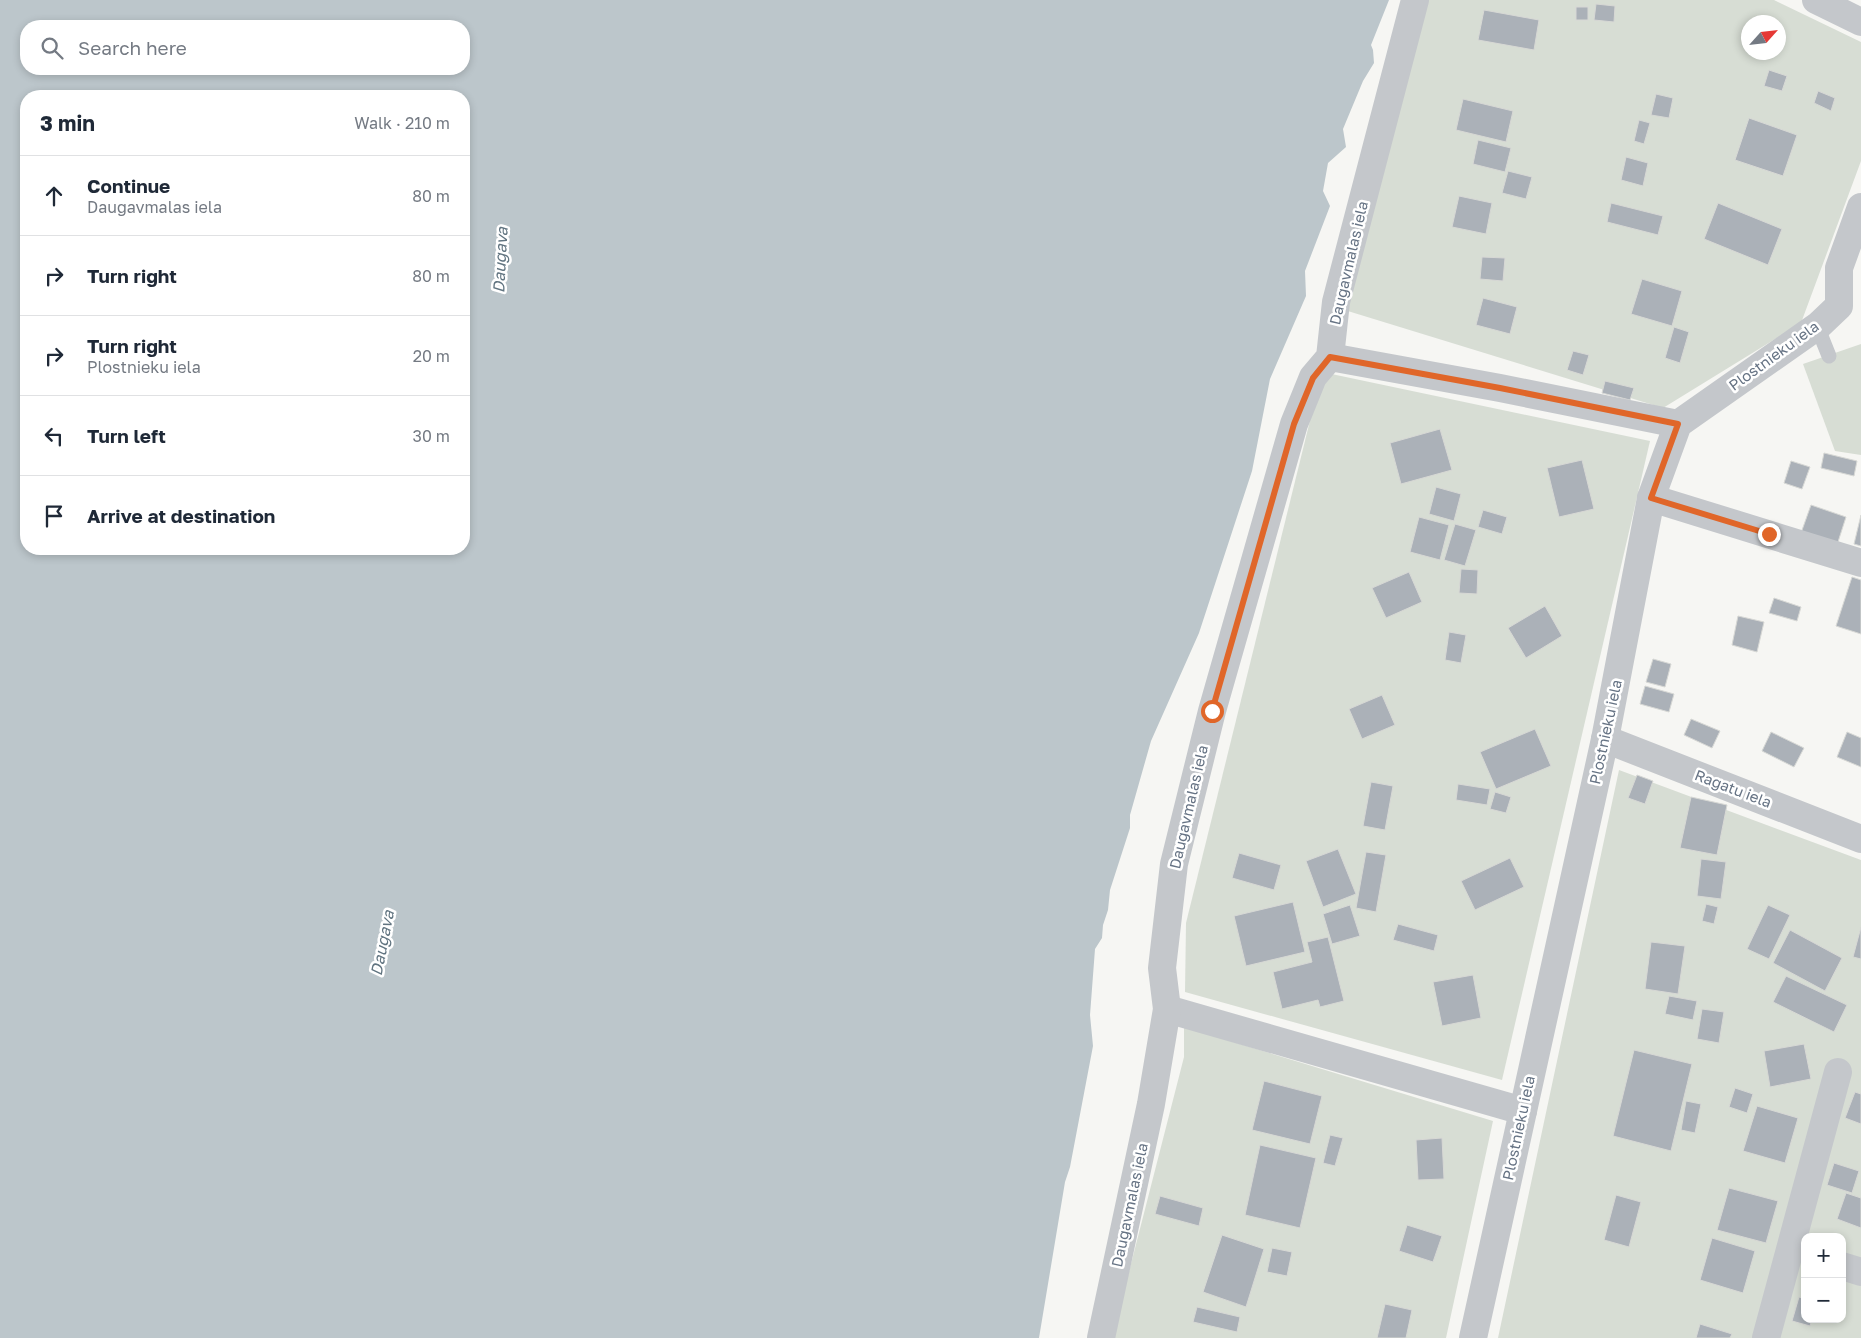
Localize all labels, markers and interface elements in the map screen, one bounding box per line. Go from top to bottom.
north arrow [1741,15,1786,60]
search box [20,20,470,75]
icon: search [38,34,66,62]
text: Search here [78,36,187,59]
text: 3 min [40,110,95,136]
text: Walk · 210 m [354,113,450,133]
text: Continue [87,174,170,197]
icon: ahead [40,182,68,210]
text: 80 m [412,186,450,206]
text: Daugavmalas iela [87,197,222,217]
street label: Daugavmalas iela [1325,199,1371,326]
water label: Daugava [488,226,512,293]
icon: right [40,262,68,290]
text: Turn right [87,264,177,287]
text: 80 m [412,266,450,286]
street label: Plostnieku iela [1725,317,1822,394]
text: Turn right [87,334,177,357]
icon: right [40,342,68,370]
text: 20 m [413,346,450,366]
text: Plostnieku iela [87,357,201,377]
icon: left [40,422,68,450]
text: Turn left [87,424,166,447]
text: 30 m [413,426,450,446]
icon: arrive [40,502,68,530]
text: Arrive at destination [87,504,275,527]
route end [1758,523,1781,546]
street label: Plostnieku iela [1585,678,1625,786]
route start [1201,700,1224,723]
street label: Daugavmalas iela [1165,743,1211,870]
street label: Ragatu iela [1692,765,1774,811]
water label: Daugava [366,908,398,977]
street label: Plostnieku iela [1498,1074,1538,1182]
street label: Daugavmalas iela [1107,1141,1151,1269]
map controls [1801,1233,1846,1323]
button: + [1801,1233,1846,1278]
button: − [1801,1278,1846,1323]

